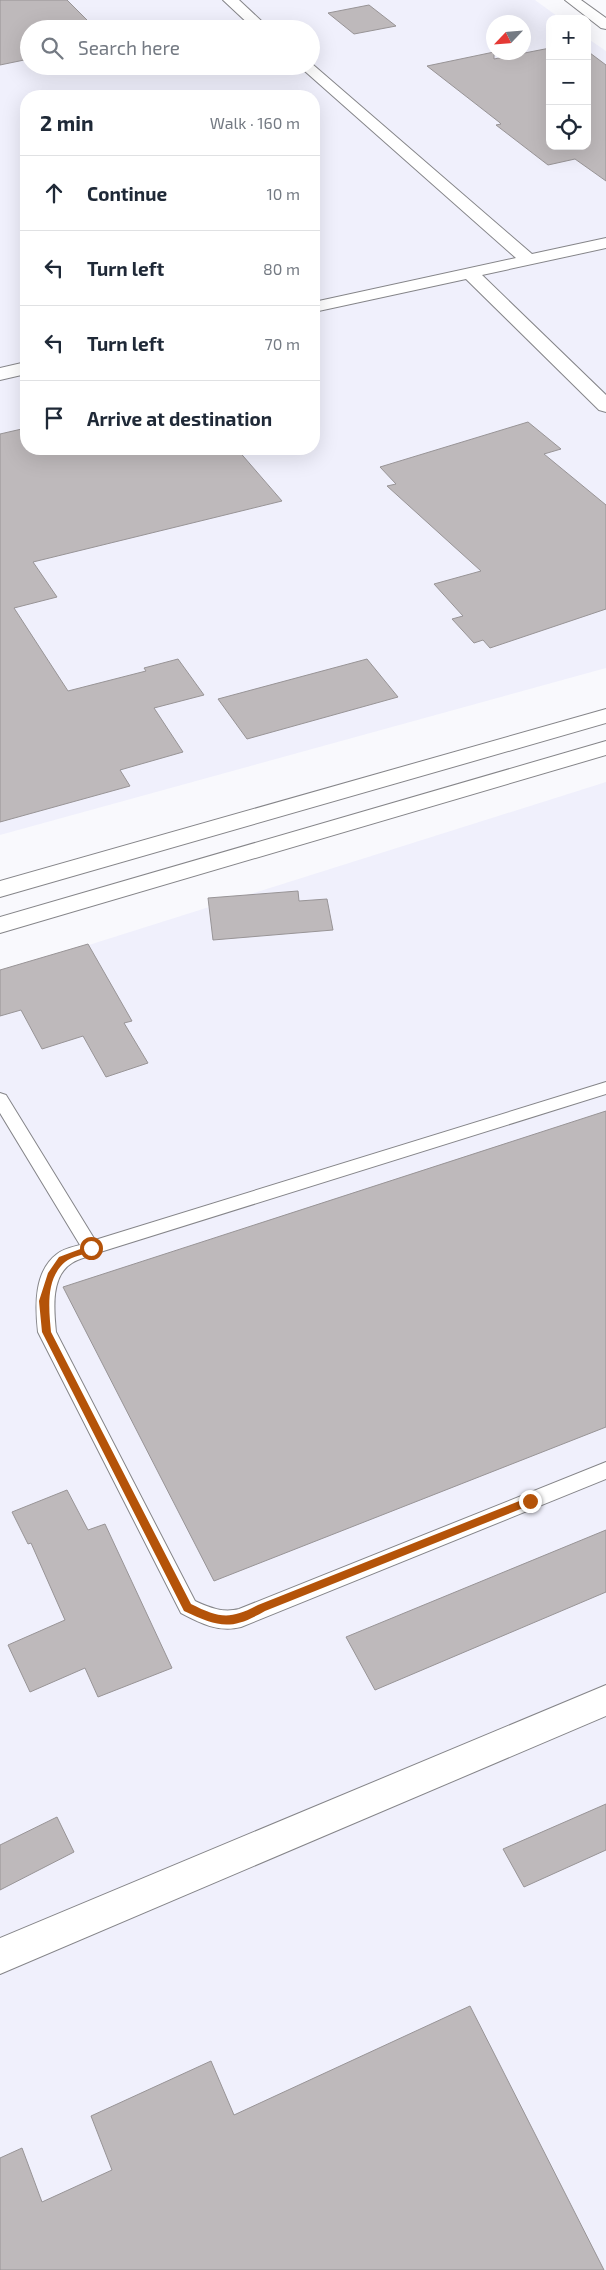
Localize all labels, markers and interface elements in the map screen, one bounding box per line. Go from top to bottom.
north arrow [486,15,531,60]
map controls [546,15,591,150]
button: + [546,15,591,60]
search box [20,20,320,75]
icon: search [38,34,66,62]
text: Search here [78,36,180,59]
button: − [546,60,591,105]
button: locate [546,105,591,150]
text: 2 min [40,110,94,135]
text: Walk · 160 m [210,113,300,132]
icon: ahead [40,179,68,207]
text: Continue [87,182,167,205]
text: 10 m [266,184,300,203]
icon: left [40,254,68,282]
text: Turn left [87,257,164,280]
text: 80 m [263,259,300,278]
icon: left [40,329,68,357]
text: Turn left [87,332,164,355]
text: 70 m [265,334,300,353]
icon: arrive [40,404,68,432]
text: Arrive at destination [87,407,272,430]
route start [80,1237,103,1260]
route end [519,1490,542,1513]

